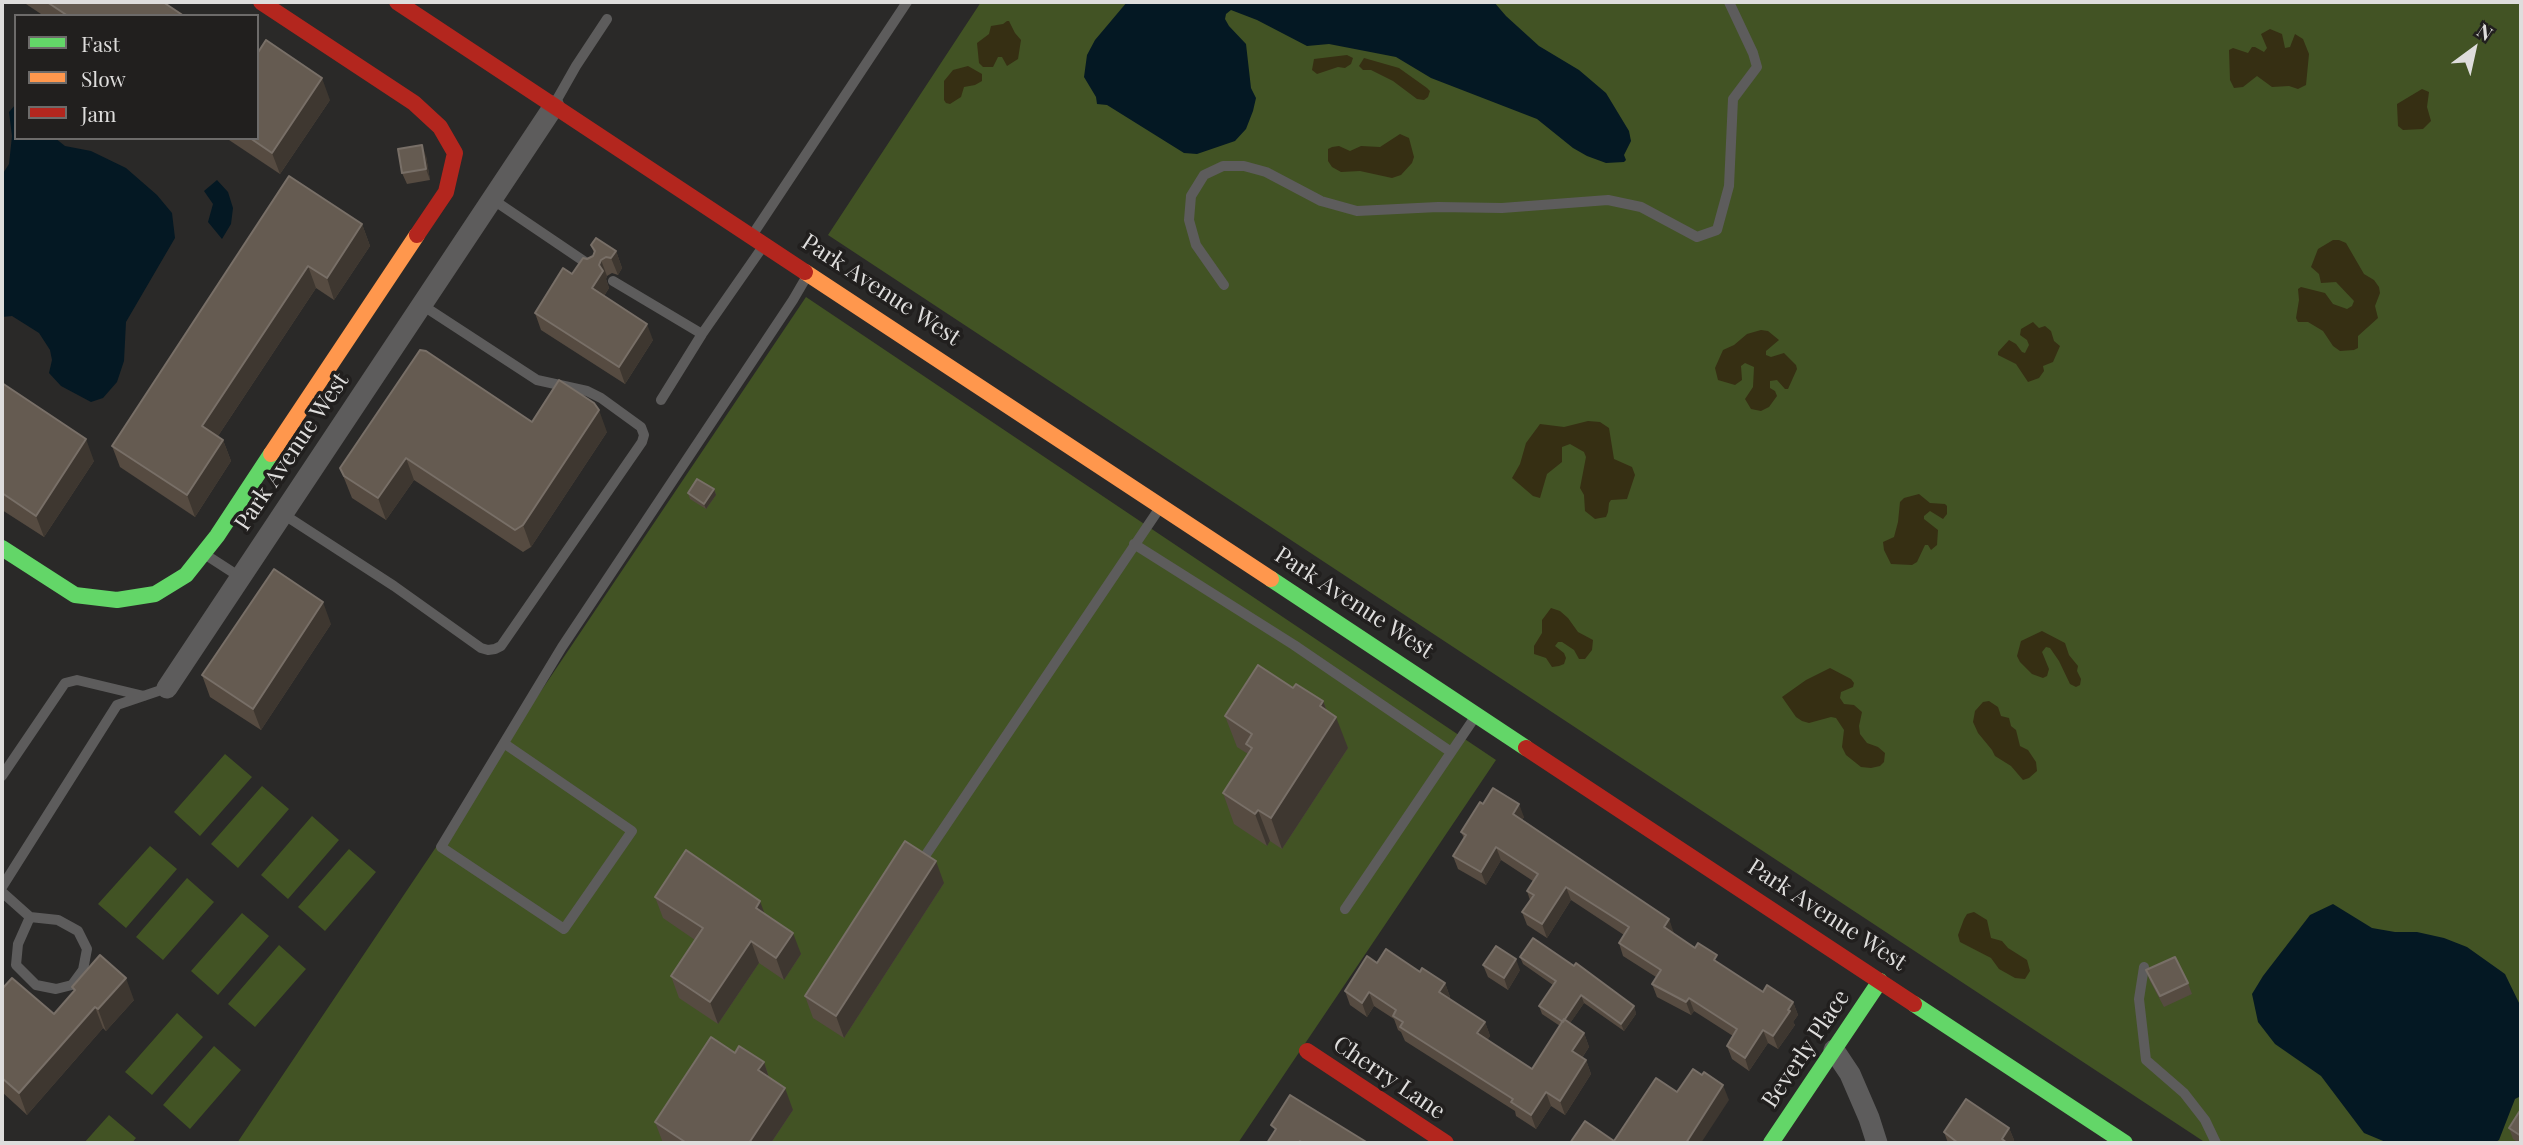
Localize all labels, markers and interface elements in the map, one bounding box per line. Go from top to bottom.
legend [14,14,259,140]
north arrow [2439,14,2509,84]
text: N [2473,17,2498,46]
text: Fast [81,29,120,57]
text: Slow [81,64,126,92]
text: Jam [81,99,117,127]
street label: Park Avenue West [796,228,966,352]
street label: Park Avenue West [229,368,355,536]
street label: Park Avenue West [1269,541,1439,665]
street label: Park Avenue West [1742,853,1912,977]
street label: Beverly Place [1756,985,1856,1113]
street label: Cherry Lane [1328,1030,1450,1126]

